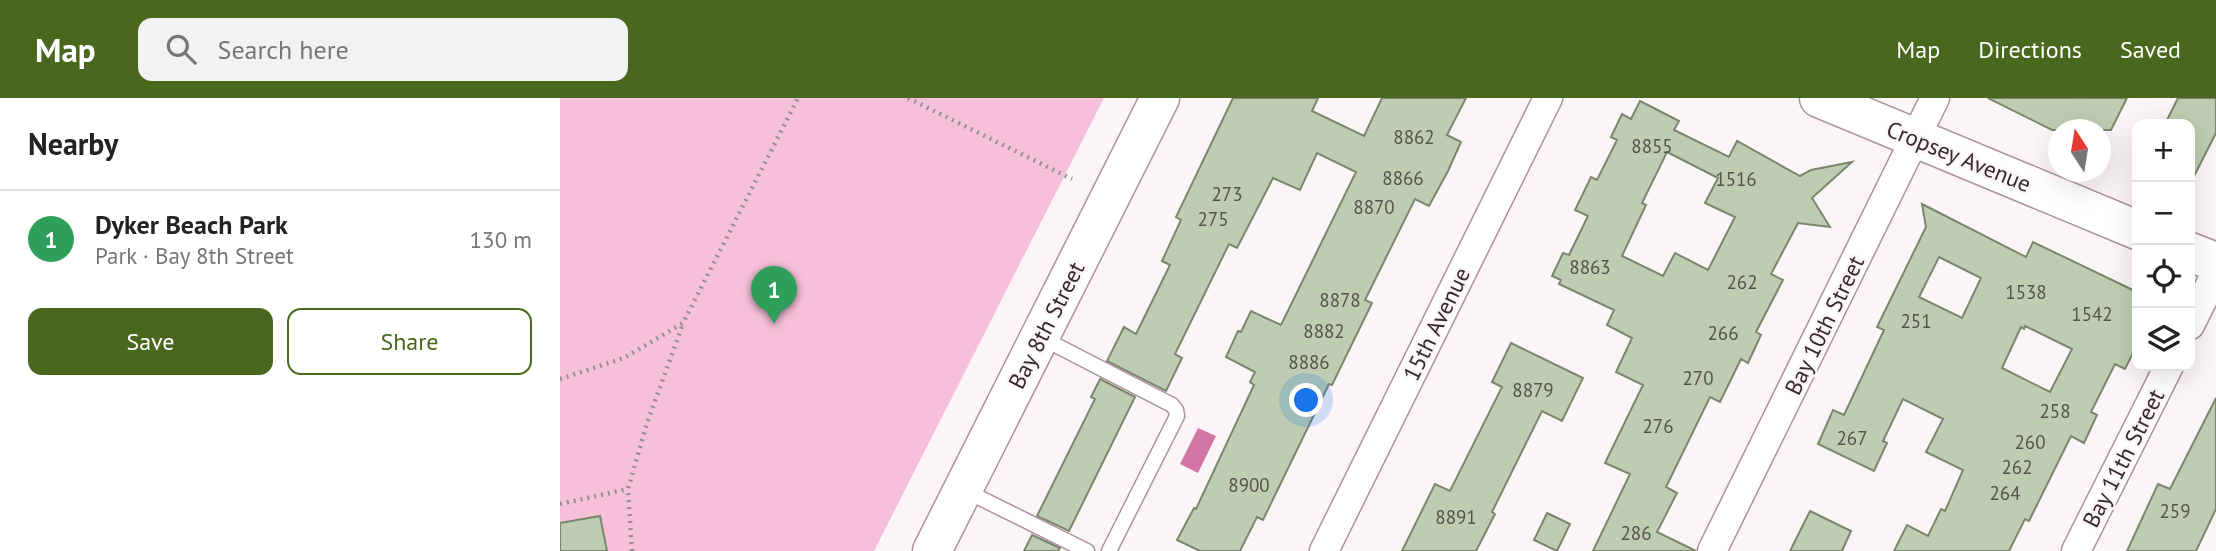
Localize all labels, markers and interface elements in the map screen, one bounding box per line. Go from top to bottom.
search box [138,18,628,81]
text: Map [35,28,96,71]
icon: search [162,30,200,68]
text: Search here [218,33,349,66]
text: Map [1896,34,1940,65]
text: Directions [1978,34,2082,65]
text: Saved [2120,34,2181,65]
street label: Cropsey Avenue [1882,114,2036,198]
north arrow [2048,119,2111,182]
map controls [2132,119,2195,371]
button: + [2132,119,2195,182]
text: Nearby [28,124,118,163]
house number: 8862 [1393,125,1435,149]
house number: 8855 [1631,134,1673,158]
house number: 8866 [1382,166,1424,190]
house number: 1516 [1715,167,1757,191]
house number: 273 [1211,182,1243,206]
button: − [2132,182,2195,245]
house number: 8870 [1353,195,1395,219]
house number: 275 [1197,207,1229,231]
text: Dyker Beach Park [95,208,288,241]
text: 1 [44,225,58,254]
text: 130 m [470,225,532,254]
text: Park · Bay 8th Street [95,241,294,270]
button: locate [2132,245,2195,308]
street label: Bay 10th Street [1778,251,1870,399]
house number: 8863 [1569,255,1611,279]
street label: Bay 8th Street [1002,256,1090,393]
street label: 15th Avenue [1396,263,1476,385]
pin: 1 [751,266,797,324]
house number: 262 [1726,270,1758,294]
house number: 1538 [2005,280,2047,304]
house number: 8878 [1319,288,1361,312]
house number: 1542 [2071,302,2113,326]
button: Save [28,308,273,375]
button: Share [287,308,532,375]
button: layers [2132,308,2195,371]
house number: 251 [1900,309,1932,333]
house number: 8882 [1303,319,1345,343]
house number: 266 [1707,321,1739,345]
house number: 8886 [1288,350,1330,374]
house number: 270 [1682,366,1714,390]
house number: 8879 [1512,378,1554,402]
your location [1289,383,1323,417]
street label: Bay 11th Street [2076,384,2170,532]
house number: 258 [2039,399,2071,423]
house number: 276 [1642,414,1674,438]
house number: 267 [1836,426,1868,450]
house number: 260 [2014,430,2046,454]
house number: 262 [2001,455,2033,479]
house number: 8900 [1228,473,1270,497]
house number: 264 [1989,481,2021,505]
house number: 259 [2159,499,2191,523]
house number: 8891 [1435,505,1477,529]
house number: 286 [1620,521,1652,545]

